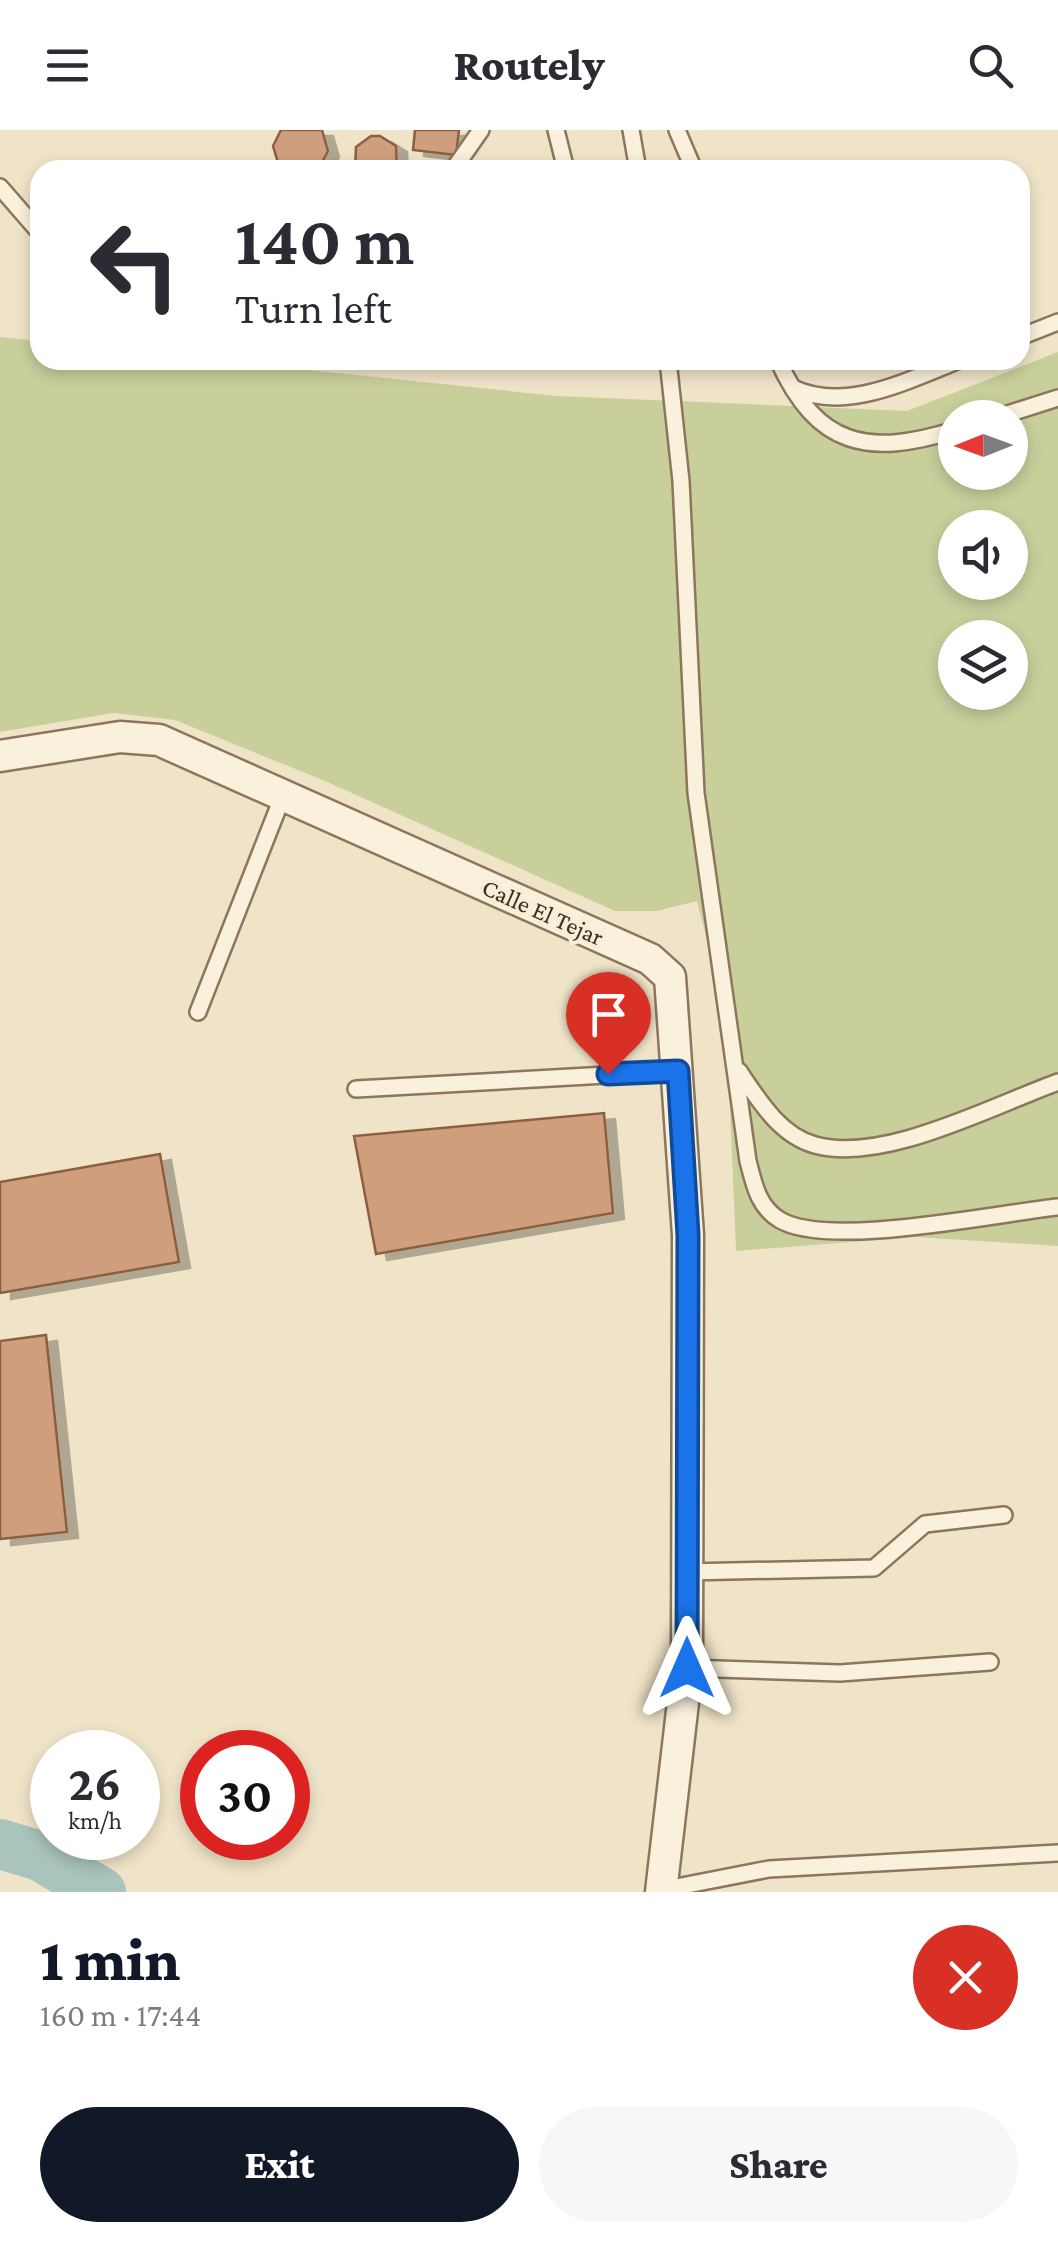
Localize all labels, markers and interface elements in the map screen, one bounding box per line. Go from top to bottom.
icon: menu [40,38,95,93]
icon: search [963,38,1018,93]
text: Routely [453,40,605,90]
icon: left [70,200,200,330]
text: 140 m [235,201,414,279]
text: Turn left [235,283,392,333]
north arrow [938,400,1028,490]
map controls [938,400,1028,710]
button: sound [938,510,1028,600]
button: layers [938,620,1028,710]
street label: Calle El Tejar [478,873,608,952]
pin [566,972,651,1075]
icon: arrive [581,987,636,1042]
position arrow [635,1616,739,1720]
speed limit sign: 30 [180,1730,310,1860]
text: 26 [69,1755,121,1811]
text: km/h [68,1807,122,1834]
button: close [913,1925,1018,2030]
text: 1 min [40,1926,180,1993]
text: 160 m · 17:44 [40,1997,201,2033]
button: Exit [40,2107,519,2222]
button: Share [539,2107,1018,2222]

